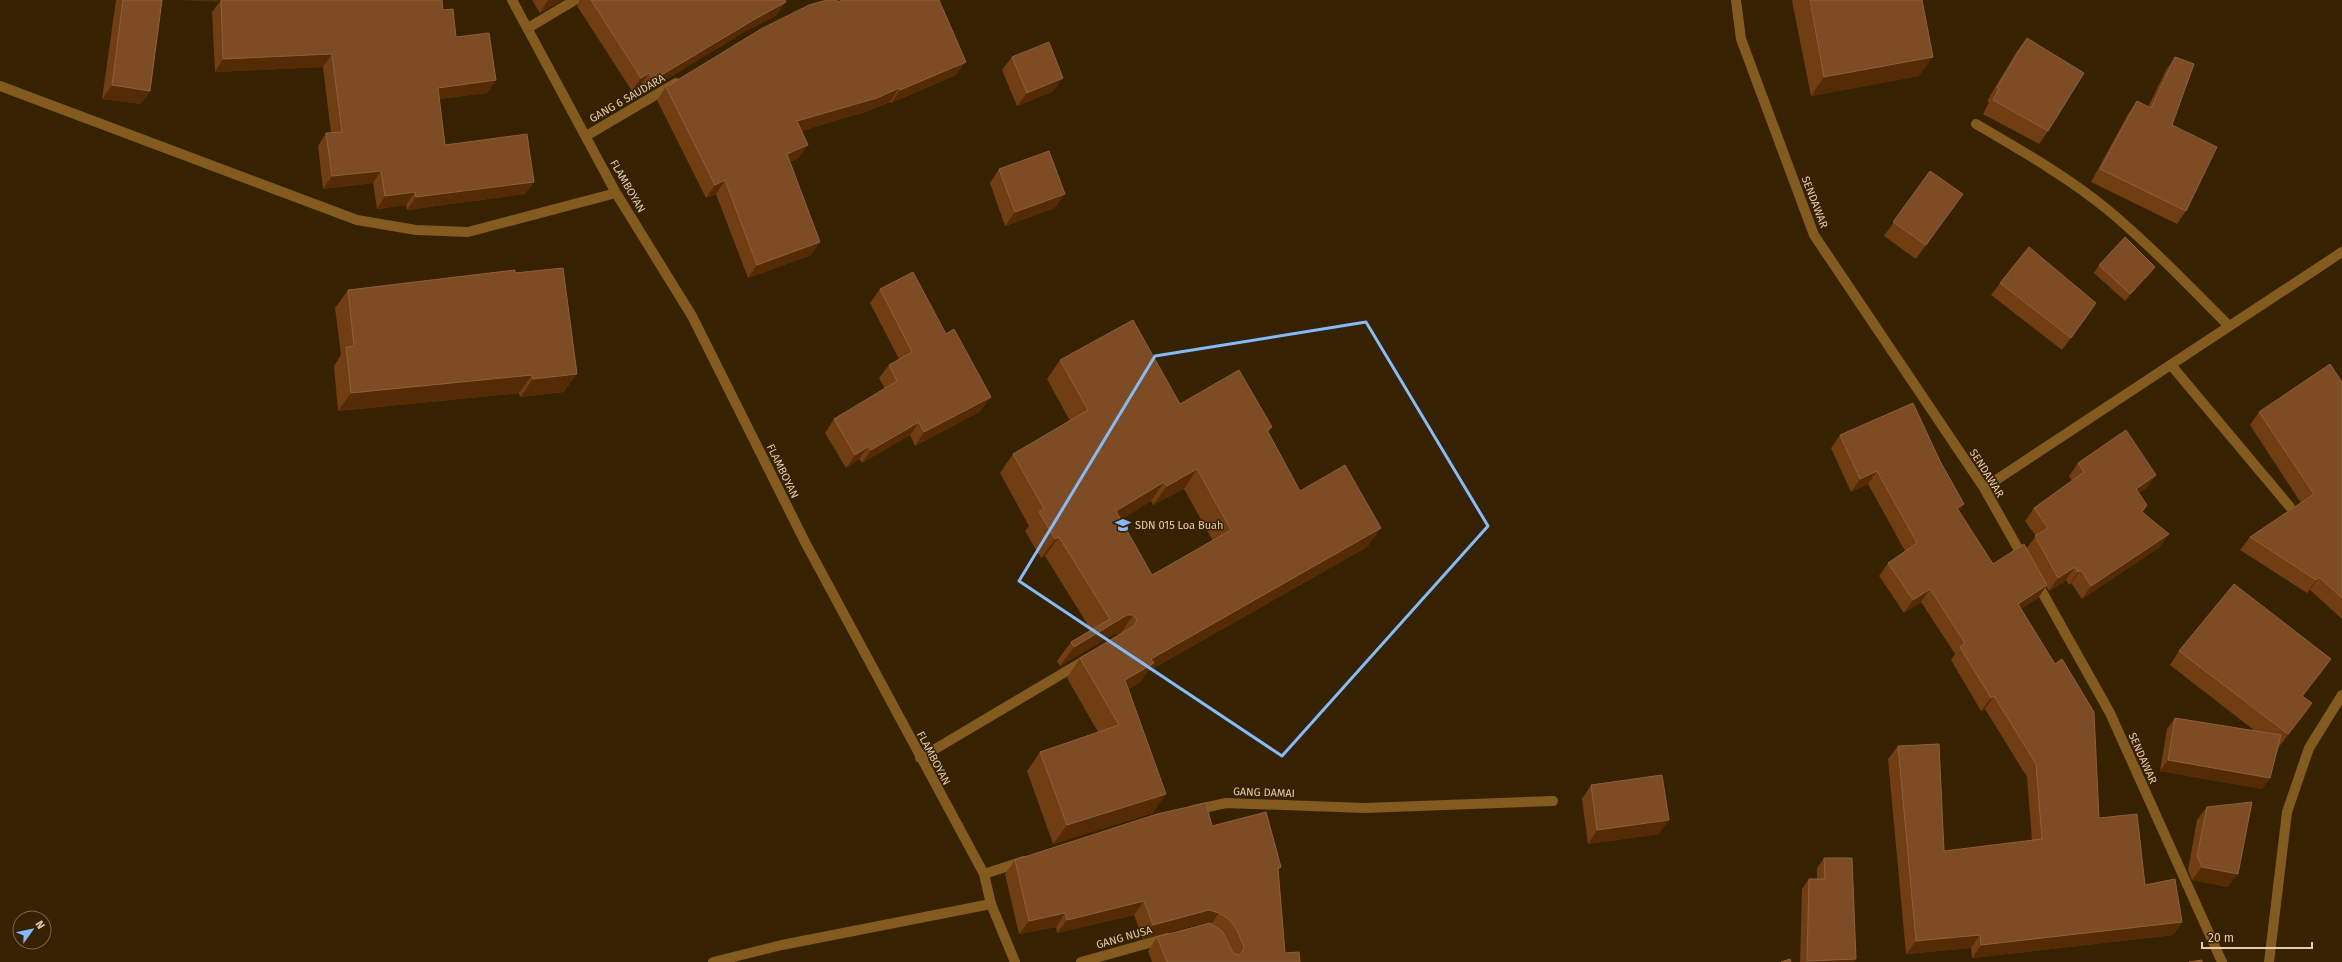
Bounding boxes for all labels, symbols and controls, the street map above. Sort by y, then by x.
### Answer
street label: GANG 6 SAUDARA [587,71,668,125]
street label: FLAMBOYAN [607,157,648,215]
street label: SENDAWAR [1799,174,1831,230]
street label: FLAMBOYAN [764,442,801,501]
street label: SENDAWAR [1967,447,2007,500]
school or university icon: SDN 015 Loa Buah [1114,516,1132,534]
place label: SDN 015 Loa Buah [1135,519,1224,532]
street label: FLAMBOYAN [914,729,953,787]
street label: SENDAWAR [2125,731,2160,786]
street label: GANG DAMAI [1233,785,1295,800]
north arrow [12,910,52,950]
text: N [33,918,47,931]
street label: GANG NUSA [1095,923,1154,952]
scale bar [2202,924,2312,950]
text: 20 m [2208,931,2234,945]

